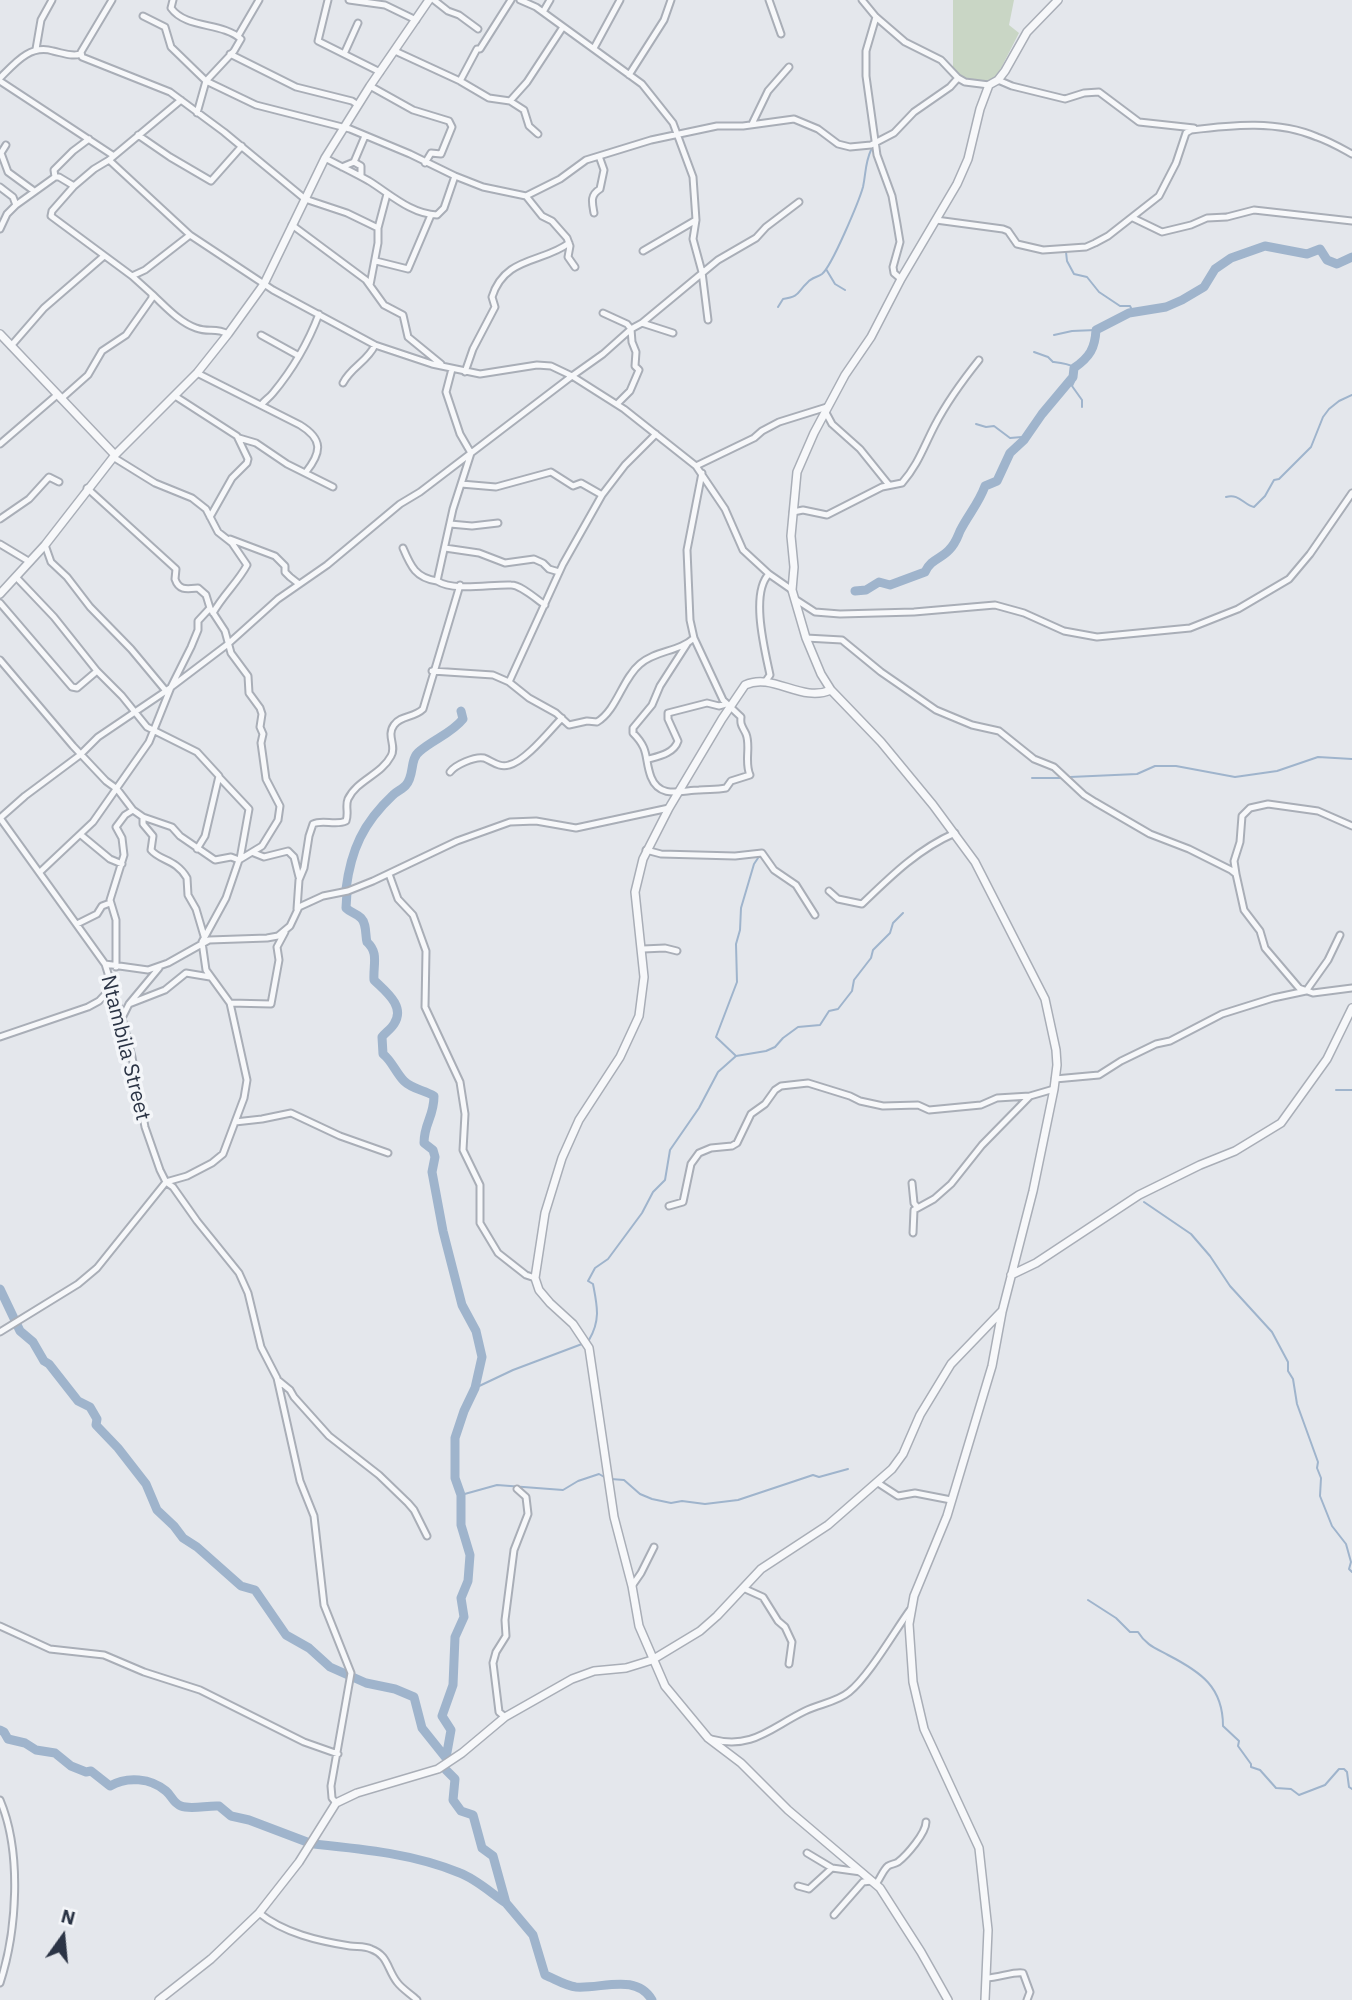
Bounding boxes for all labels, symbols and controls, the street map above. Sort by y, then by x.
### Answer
street label: Ntambila Street [95,973,155,1123]
north arrow [28,1902,98,1972]
text: N [59,1903,78,1930]

